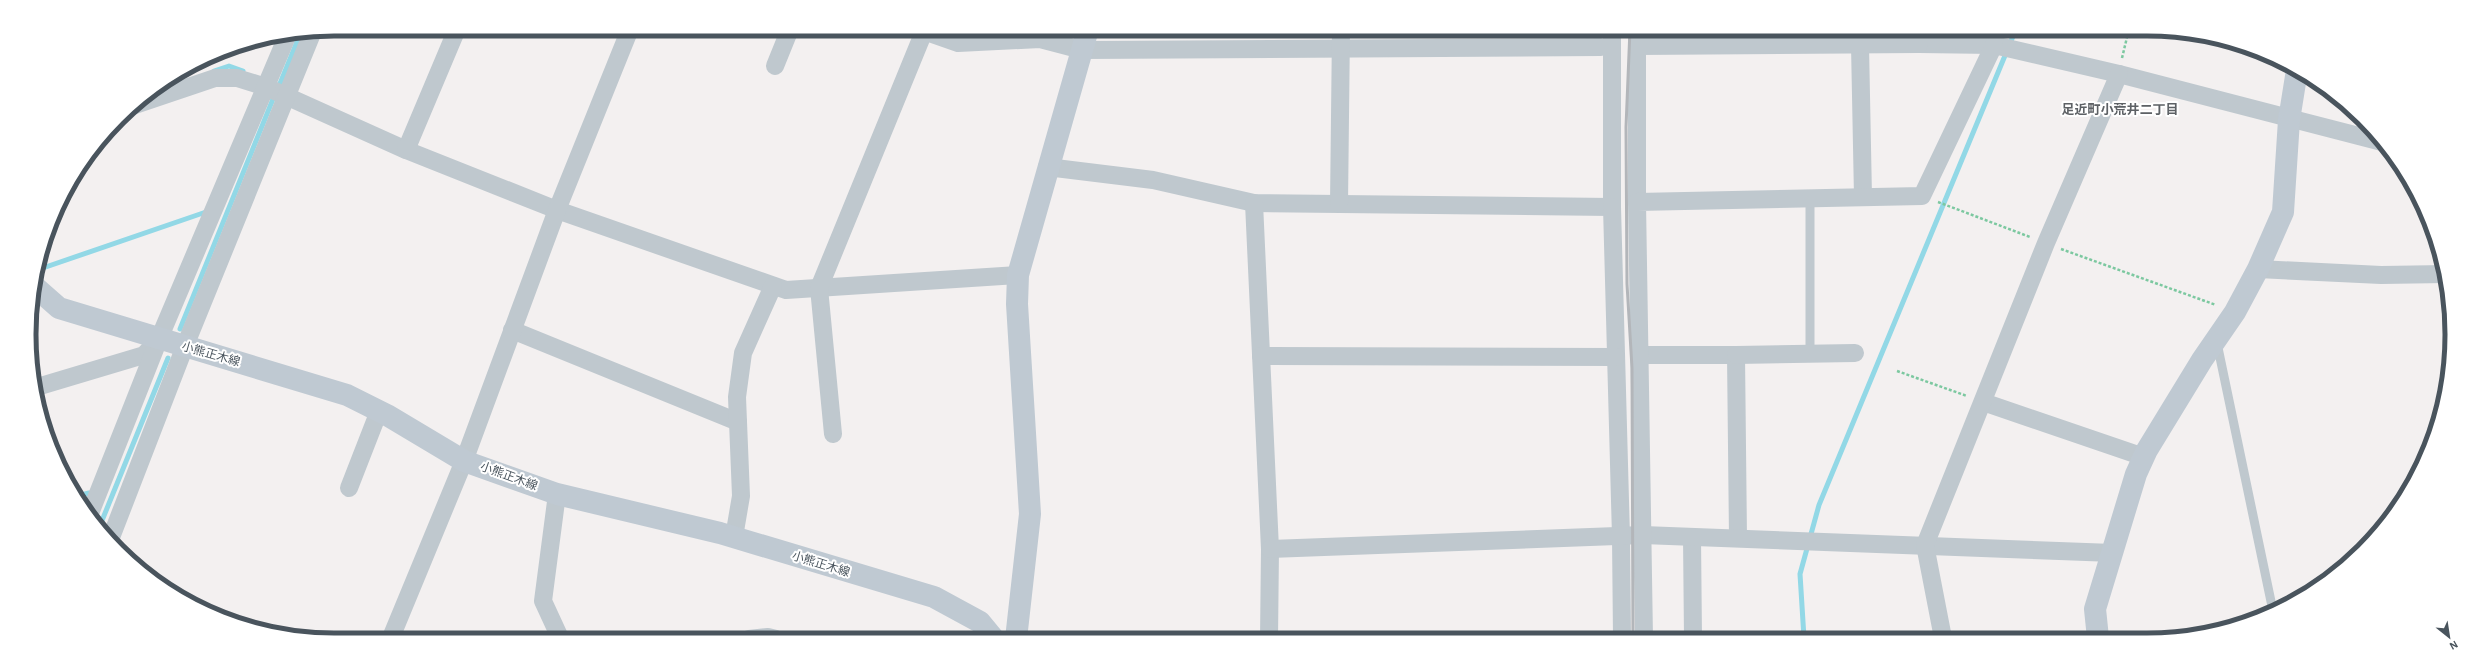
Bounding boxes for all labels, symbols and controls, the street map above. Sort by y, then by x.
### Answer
district label: 足近町小荒井二丁目 [2061,102,2179,117]
street label: 小熊正木線 [181,339,242,368]
street label: 小熊正木線 [479,459,540,492]
street label: 小熊正木線 [791,549,852,579]
north arrow [2429,617,2469,657]
text: N [2448,639,2460,652]

